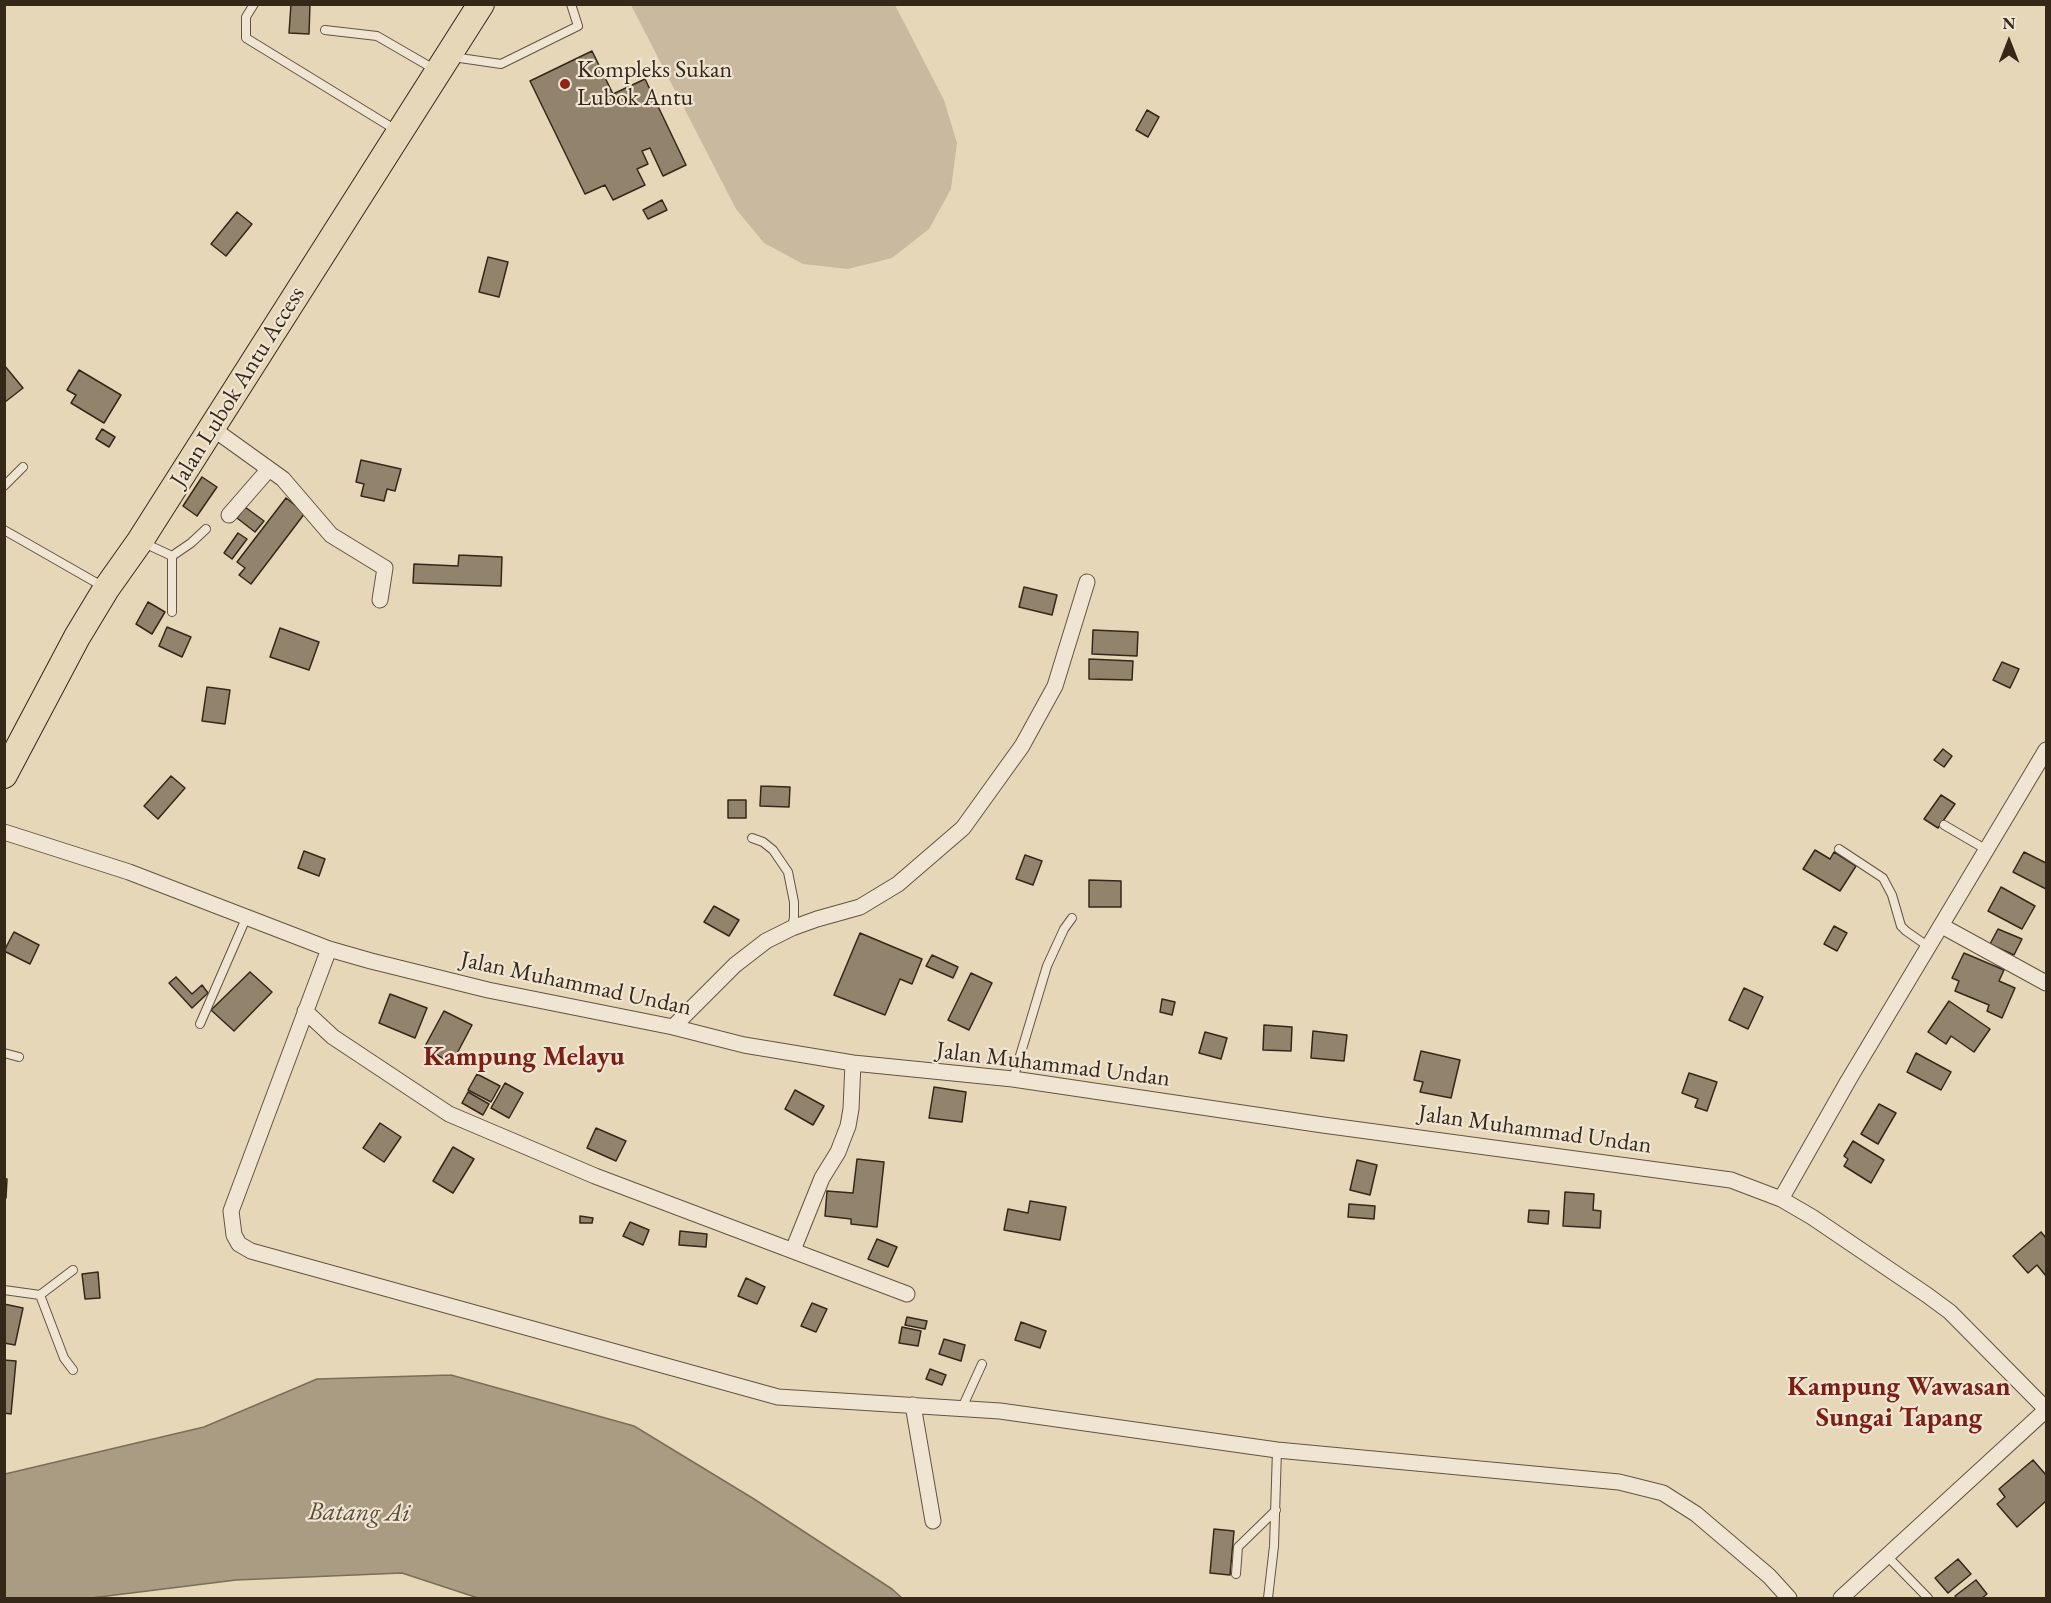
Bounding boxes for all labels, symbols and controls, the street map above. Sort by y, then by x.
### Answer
north arrow [1979,12,2039,72]
text: N [2003,13,2015,34]
place label: Kompleks Sukan Lubok Antu [577,56,732,112]
marker: Kompleks Sukan Lubok Antu [558,77,572,91]
street label: Jalan Lubok Antu Access [164,281,312,493]
street label: Jalan Muhammad Undan [458,945,694,1023]
street label: Jalan Muhammad Undan [934,1036,1172,1094]
district label: Kampung Melayu [423,1042,625,1074]
street label: Jalan Muhammad Undan [1416,1099,1654,1161]
district label: Kampung Wawasan Sungai Tapang [1787,1372,2011,1435]
water label: Batang Ai [308,1497,410,1529]

